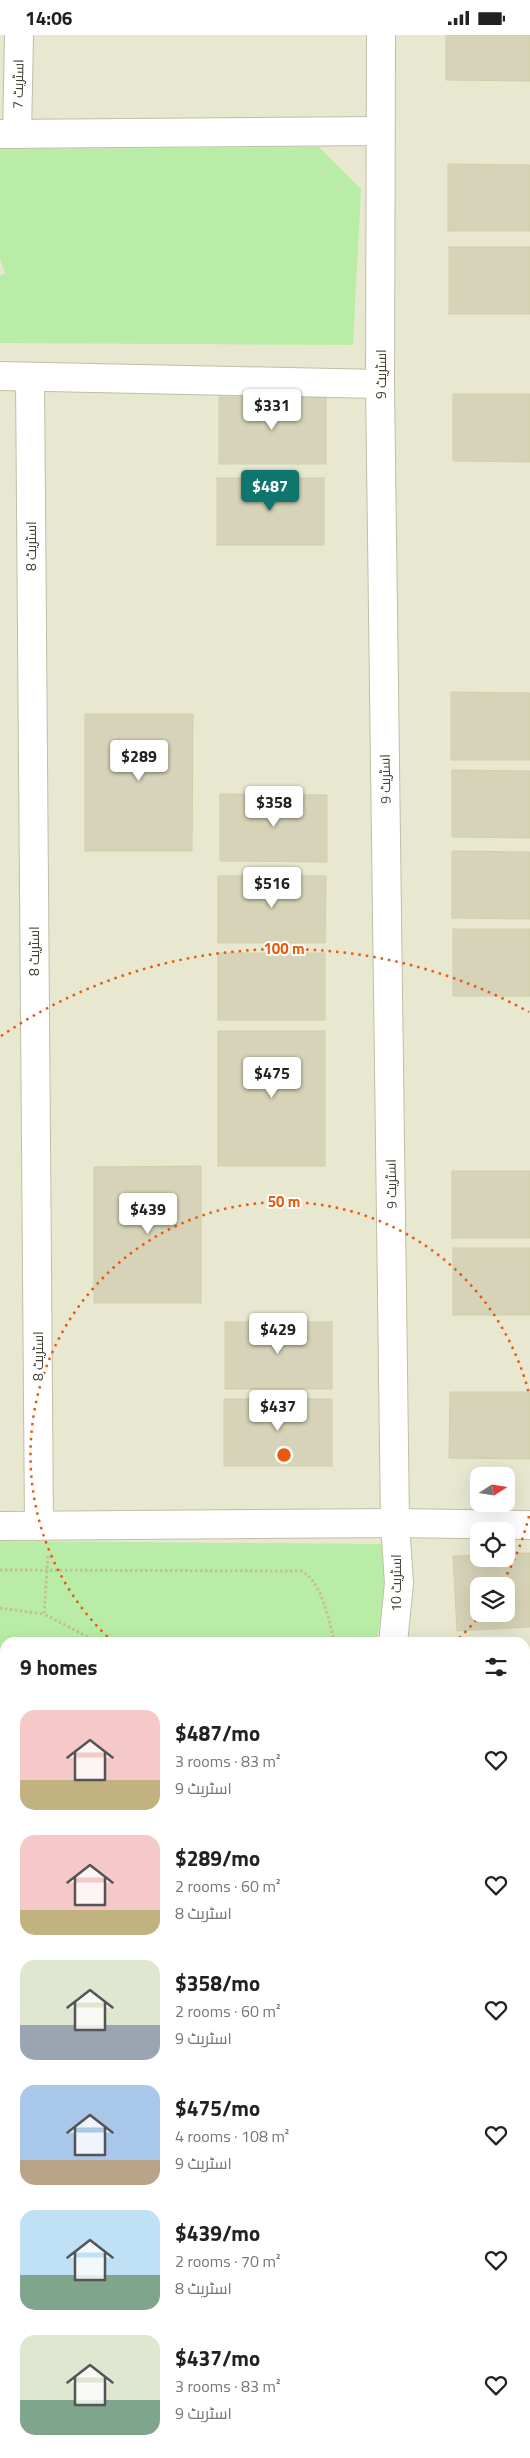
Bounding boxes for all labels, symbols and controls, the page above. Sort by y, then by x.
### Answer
text: 14:06 [25,3,72,32]
street label: اسٹریٹ 7 [7,59,28,109]
street label: اسٹریٹ 9 [370,349,391,399]
pin: $331 [242,389,302,431]
text: $331 [254,393,290,417]
pin: $487 [240,469,300,512]
text: $487 [252,474,288,498]
street label: اسٹریٹ 8 [20,521,41,571]
pin: $289 [109,739,169,782]
text: $289 [121,744,157,768]
street label: اسٹریٹ 9 [374,754,395,804]
pin: $358 [244,785,304,828]
text: $358 [256,790,292,814]
pin: $516 [242,867,302,909]
text: $516 [254,871,290,895]
street label: اسٹریٹ 8 [23,926,44,976]
text: 100 m [263,937,305,960]
pin: $475 [242,1057,302,1099]
text: $475 [254,1061,290,1085]
street label: اسٹریٹ 9 [380,1159,401,1209]
text: 50 m [268,1190,300,1213]
pin: $439 [118,1193,178,1235]
text: $439 [130,1197,166,1221]
pin: $429 [248,1313,308,1355]
text: $429 [260,1317,296,1341]
street label: اسٹریٹ 8 [27,1331,48,1381]
pin: $437 [248,1389,308,1432]
text: $437 [260,1394,296,1418]
centre of rings [275,1446,293,1464]
north arrow [470,1467,515,1513]
map controls [470,1467,515,1622]
button: locate [470,1522,515,1567]
street label: اسٹریٹ 10 [385,1554,406,1612]
button: layers [470,1577,515,1622]
text: 9 homes [20,1651,97,1683]
icon: filters [482,1653,510,1681]
text: $487/mo [175,1717,260,1749]
icon: home [60,1730,120,1790]
icon: heart [482,1746,510,1774]
text: 3 rooms · 83 m² [175,1749,280,1773]
text: اسٹریٹ 9 [175,1776,232,1800]
text: $289/mo [175,1842,260,1874]
icon: home [60,1855,120,1915]
icon: heart [482,1871,510,1899]
text: 2 rooms · 60 m² [175,1874,280,1898]
text: اسٹریٹ 8 [175,1901,232,1925]
text: $358/mo [175,1967,260,1999]
icon: home [60,1980,120,2040]
icon: heart [482,1996,510,2024]
text: 2 rooms · 60 m² [175,1999,280,2023]
text: اسٹریٹ 9 [175,2026,232,2050]
text: $475/mo [175,2092,260,2124]
icon: home [60,2105,120,2165]
icon: heart [482,2121,510,2149]
text: 4 rooms · 108 m² [175,2124,289,2148]
text: اسٹریٹ 9 [175,2151,232,2175]
text: $439/mo [175,2217,260,2249]
icon: home [60,2230,120,2290]
icon: heart [482,2246,510,2274]
text: 2 rooms · 70 m² [175,2249,280,2273]
text: اسٹریٹ 8 [175,2276,232,2300]
text: $437/mo [175,2342,260,2374]
icon: home [60,2355,120,2415]
icon: heart [482,2371,510,2399]
text: 3 rooms · 83 m² [175,2374,280,2398]
text: اسٹریٹ 9 [175,2401,232,2425]

